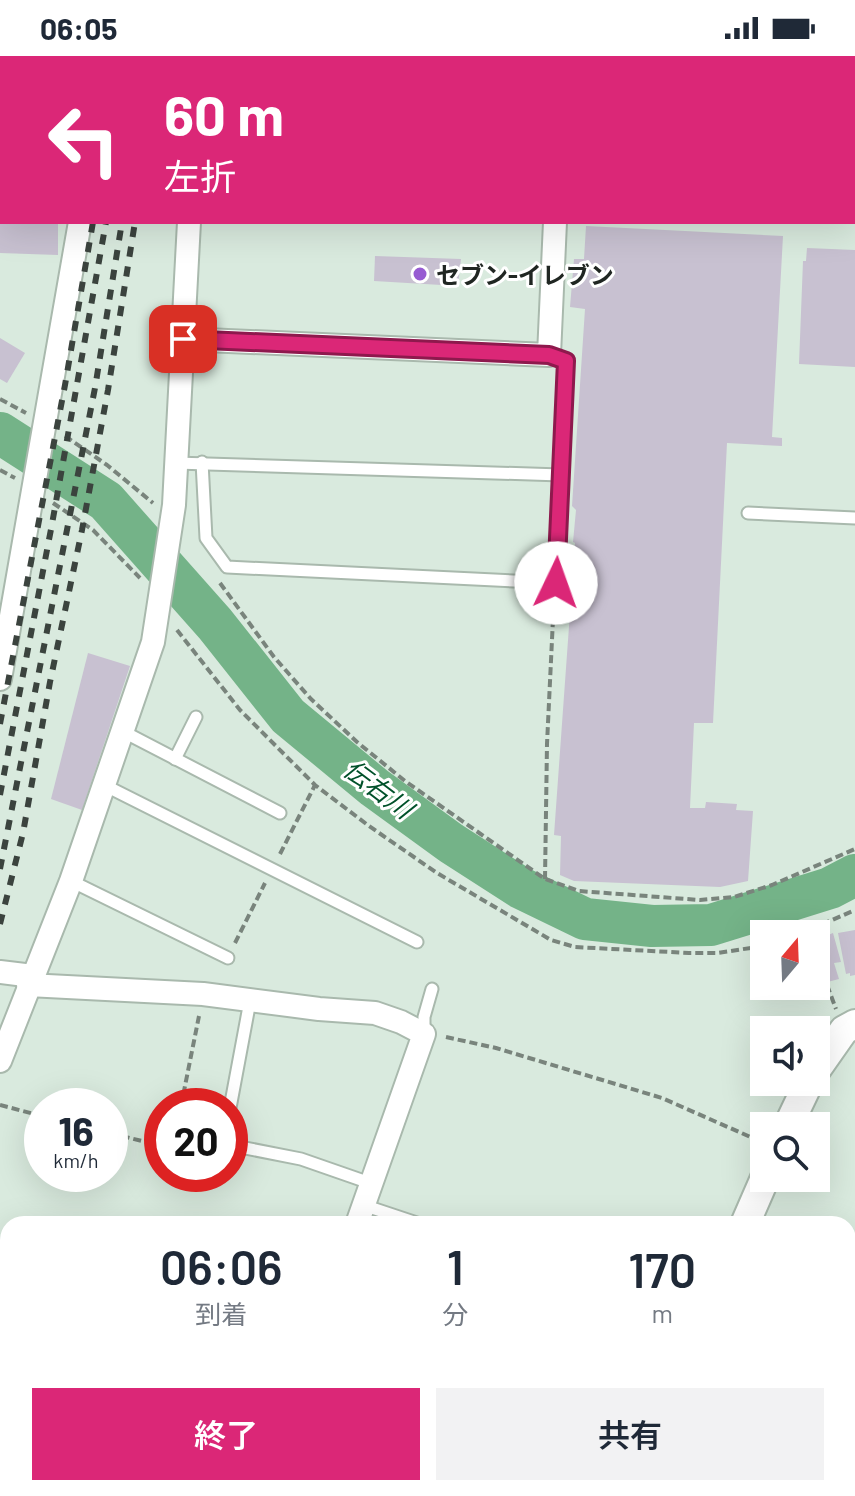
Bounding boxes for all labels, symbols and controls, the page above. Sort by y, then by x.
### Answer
text: 06:05 [40,10,117,46]
text: 60 m [164,80,284,147]
icon: left [32,88,136,192]
text: 左折 [164,154,236,197]
place label: セブン-イレブン [436,260,614,289]
marker: セブン-イレブン [411,265,429,283]
pin [149,305,217,373]
icon: arrive [161,317,205,361]
position arrow [514,541,598,625]
water label: 伝右川 [339,752,422,826]
north arrow [750,920,830,1000]
map controls [750,920,830,1192]
button: sound [750,1016,830,1096]
speed limit sign: 20 [144,1088,248,1192]
text: 16 [58,1106,94,1154]
button: search [750,1112,830,1192]
text: km/h [53,1148,99,1172]
text: 06:06 [160,1237,282,1295]
text: 1 [447,1237,464,1295]
text: 170 [628,1240,696,1298]
text: m [651,1297,673,1328]
text: 到着 [195,1298,247,1329]
text: 分 [442,1298,468,1329]
button: 終了 [32,1388,420,1480]
button: 共有 [436,1388,824,1480]

